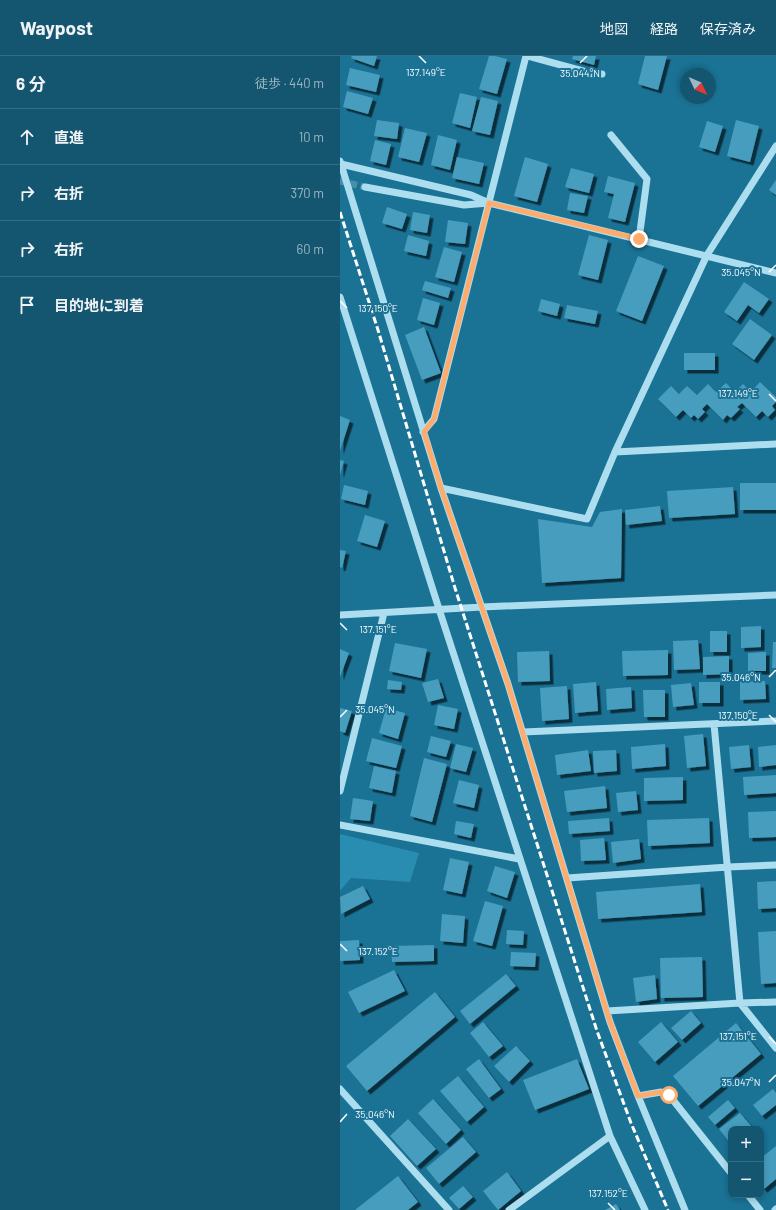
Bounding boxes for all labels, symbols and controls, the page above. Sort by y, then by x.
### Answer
text: Waypost [20,16,93,39]
text: 地図 [600,20,628,37]
text: 経路 [650,20,678,37]
text: 保存済み [700,20,756,37]
text: 137.149°E [406,66,446,78]
text: 35.044°N [560,67,600,79]
north arrow [680,68,716,104]
text: 6 分 [16,73,46,93]
text: 徒歩 · 440 m [255,75,324,91]
icon: ahead [16,126,38,148]
text: 直進 [54,128,84,146]
text: 10 m [299,129,324,145]
icon: right [16,182,38,204]
text: 右折 [54,184,84,202]
text: 370 m [290,185,324,201]
route end [630,230,648,248]
icon: right [16,238,38,260]
text: 右折 [54,240,84,258]
text: 60 m [297,241,324,257]
text: 35.045°N [721,266,761,278]
icon: arrive [16,294,38,316]
text: 目的地に到着 [54,296,144,314]
text: 137.150°E [358,302,398,314]
text: 137.149°E [718,387,758,399]
text: 137.151°E [359,623,397,635]
text: 35.046°N [721,671,761,683]
text: 35.045°N [355,703,395,715]
text: 137.150°E [718,709,758,721]
text: 137.152°E [358,945,398,957]
text: 137.151°E [719,1030,757,1042]
text: 35.047°N [722,1076,760,1088]
route start [660,1086,678,1104]
text: 35.046°N [355,1108,395,1120]
map controls [728,1126,764,1198]
button: + [728,1126,764,1162]
button: − [728,1162,764,1198]
text: 137.152°E [588,1187,628,1199]

